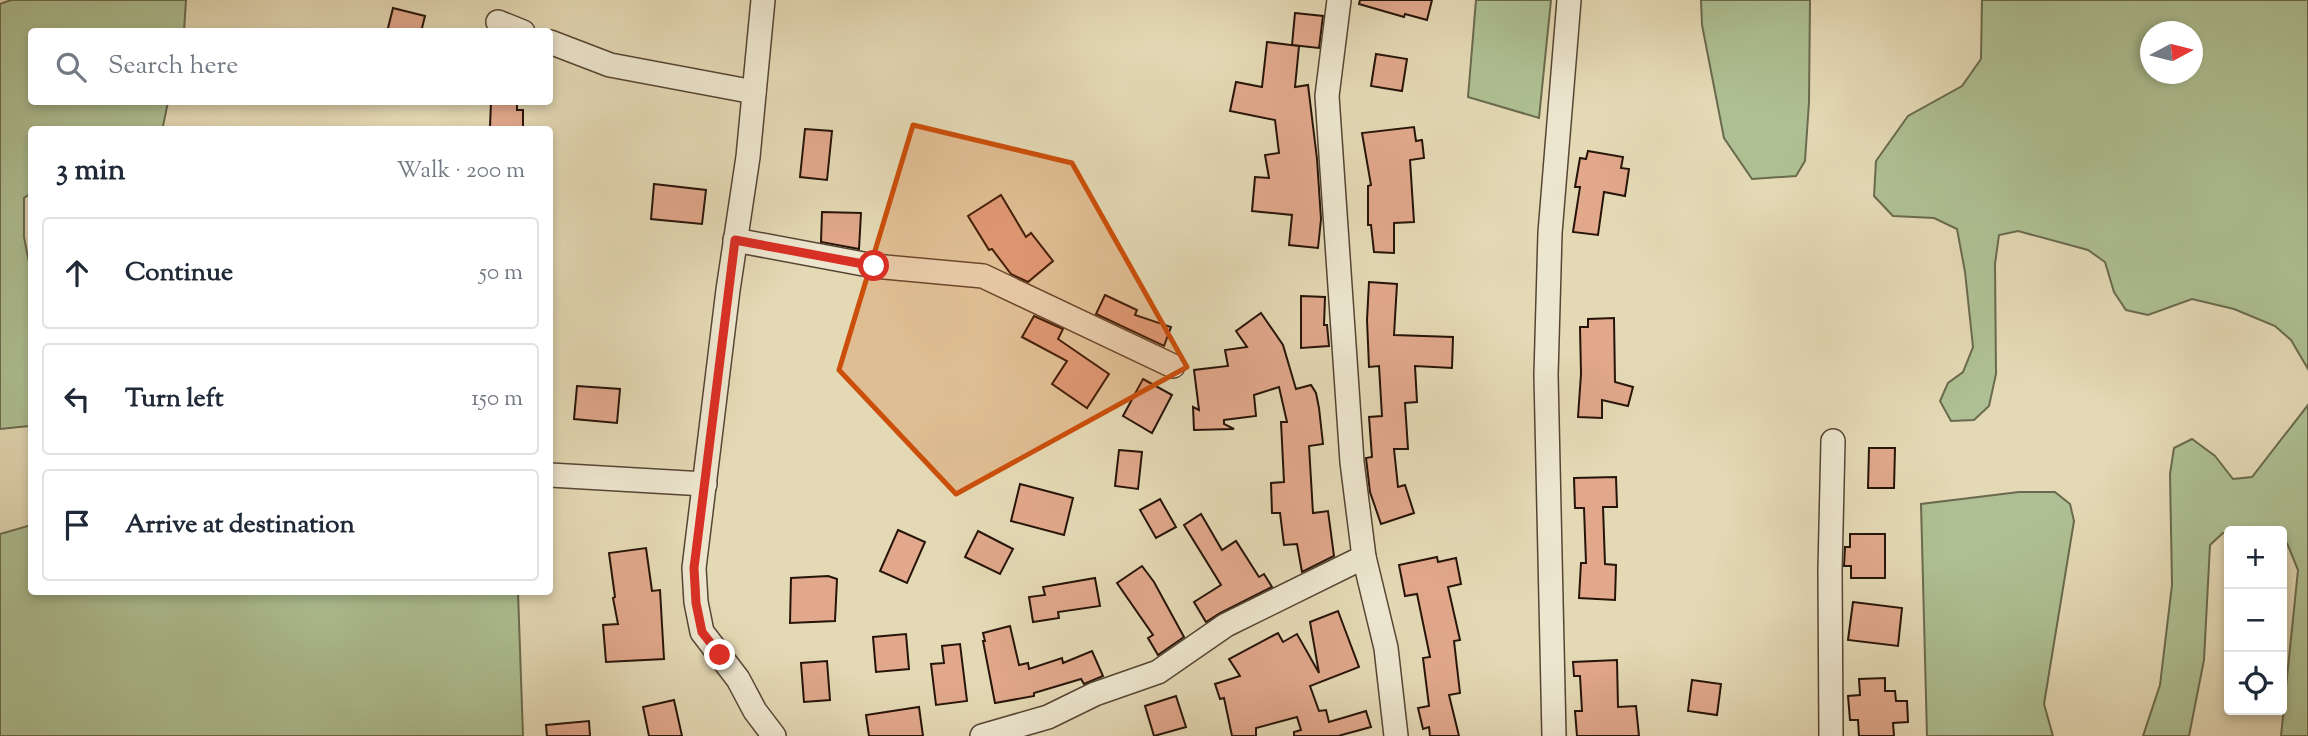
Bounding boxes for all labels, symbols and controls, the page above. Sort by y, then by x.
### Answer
north arrow [2140,21,2203,84]
search box [28,28,553,105]
icon: search [52,48,90,86]
text: Search here [108,48,238,85]
text: 3 min [56,150,126,193]
text: Walk · 200 m [396,155,525,188]
route start [858,250,889,281]
icon: ahead [58,254,96,292]
text: Continue [125,255,233,292]
text: 50 m [479,257,523,290]
icon: left [58,380,96,418]
text: Turn left [125,381,224,418]
text: 150 m [471,383,523,416]
icon: arrive [58,506,96,544]
text: Arrive at destination [125,507,355,544]
map controls [2224,526,2287,715]
button: + [2224,526,2287,589]
button: − [2224,589,2287,652]
route end [704,639,735,670]
button: locate [2224,652,2287,715]

